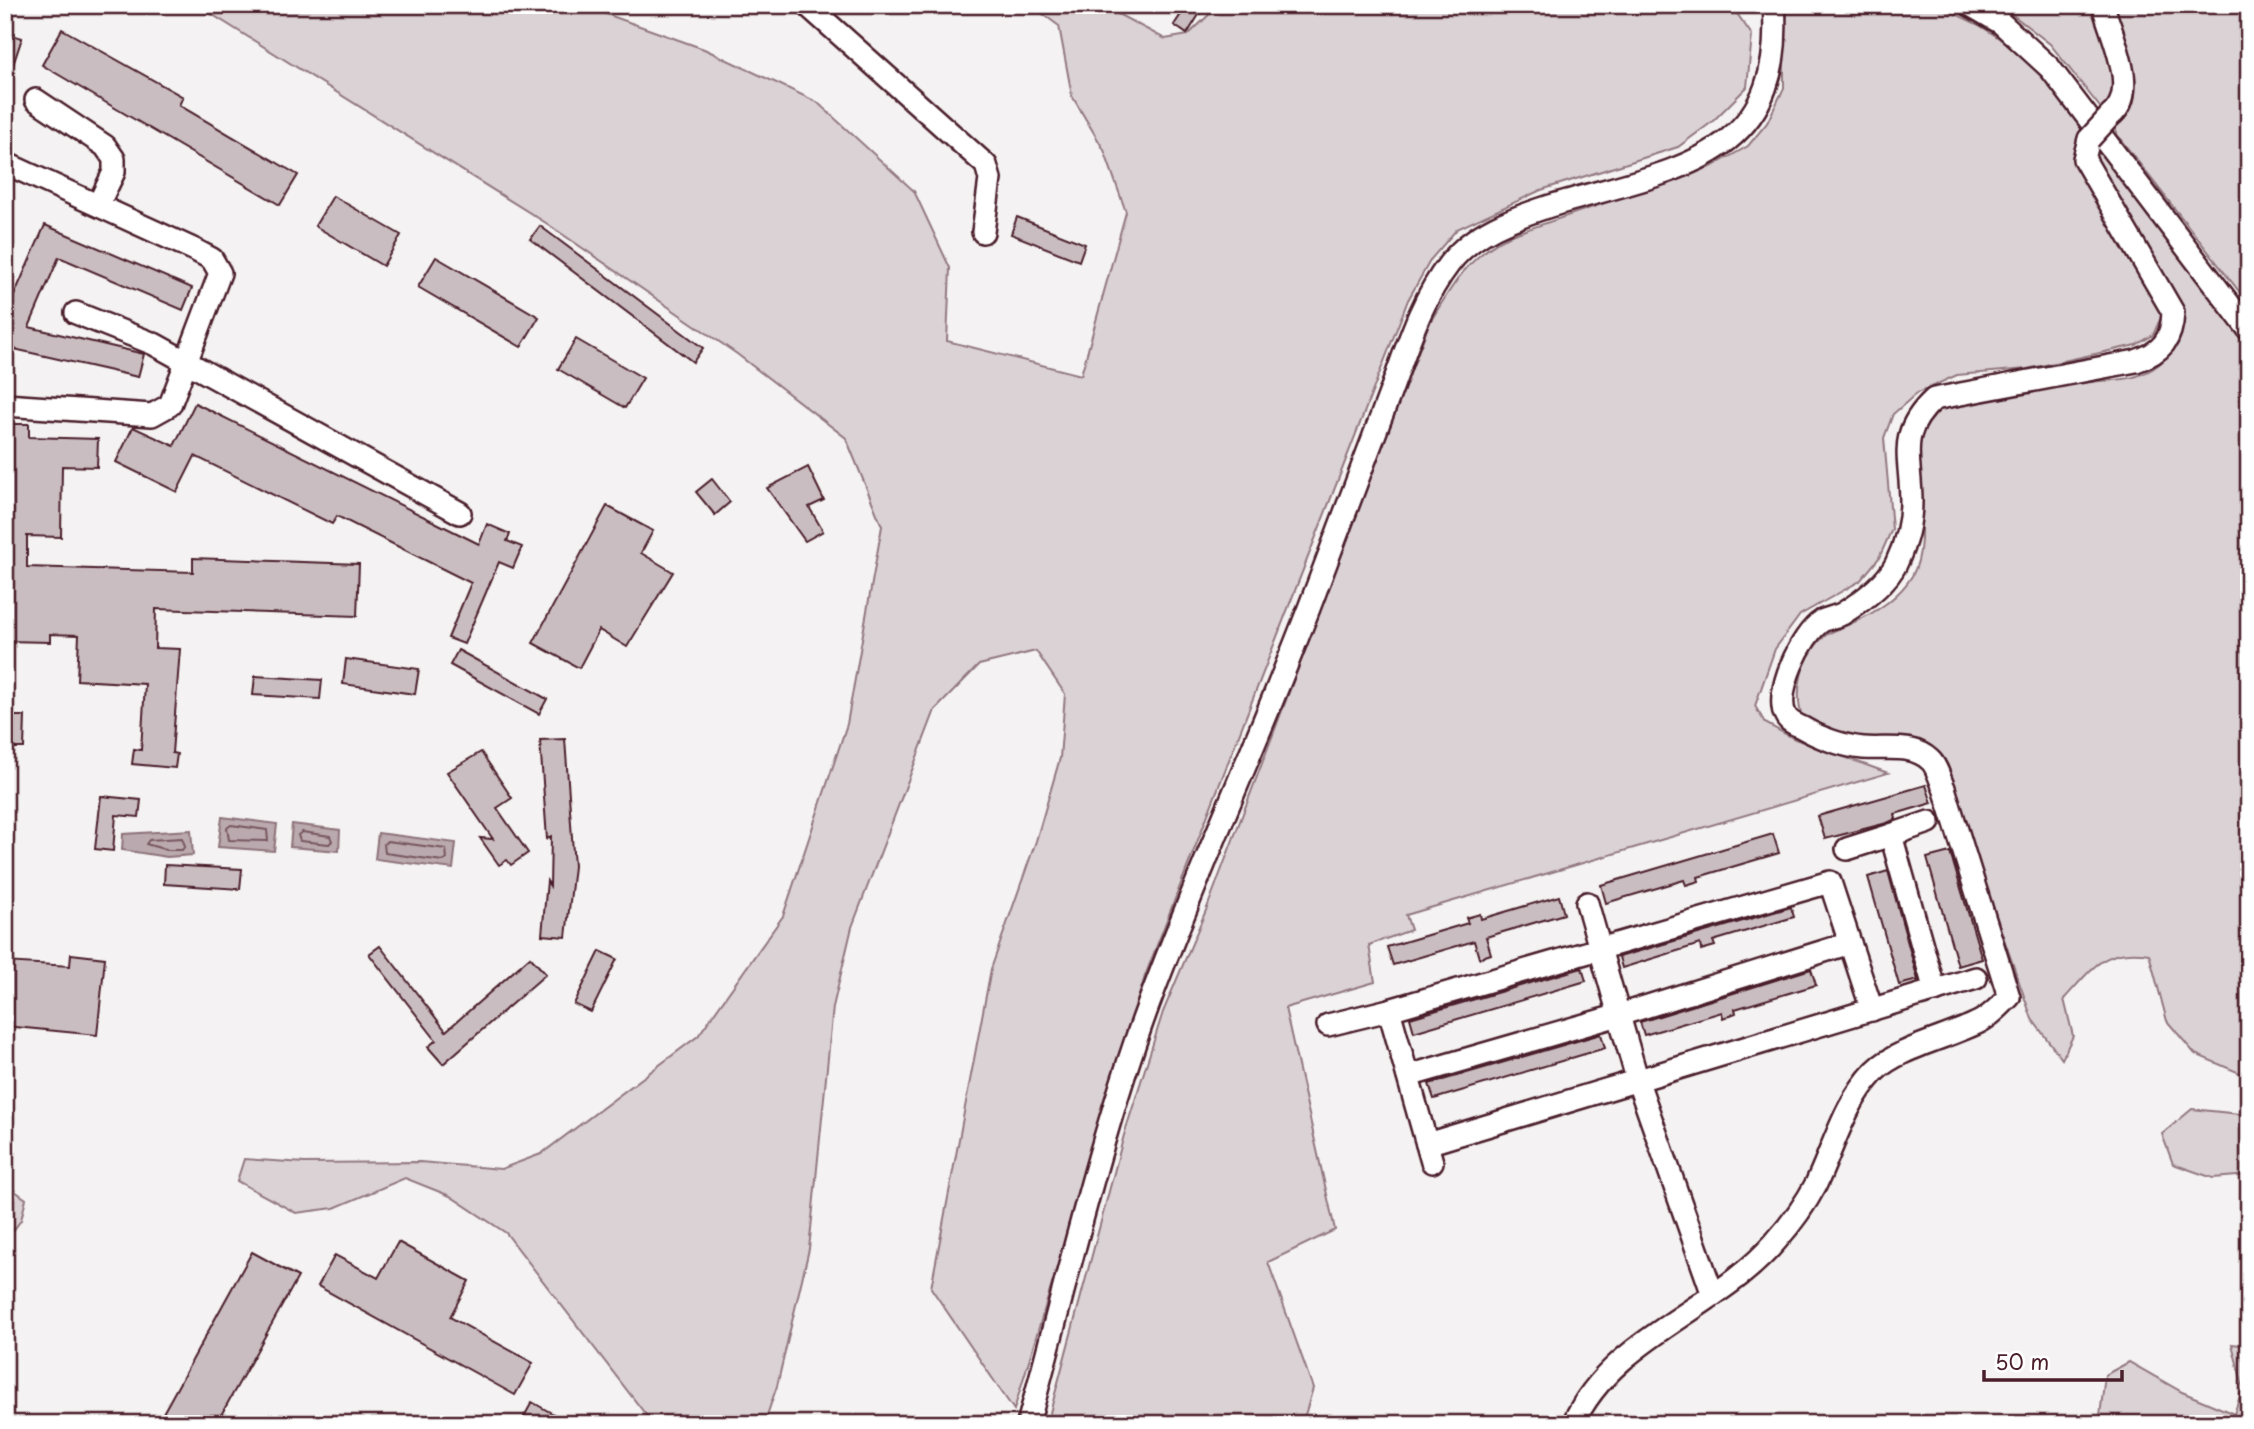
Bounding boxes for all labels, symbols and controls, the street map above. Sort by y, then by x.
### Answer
scale bar [1984,1338,2123,1382]
text: 50 m [1995,1345,2049,1377]

